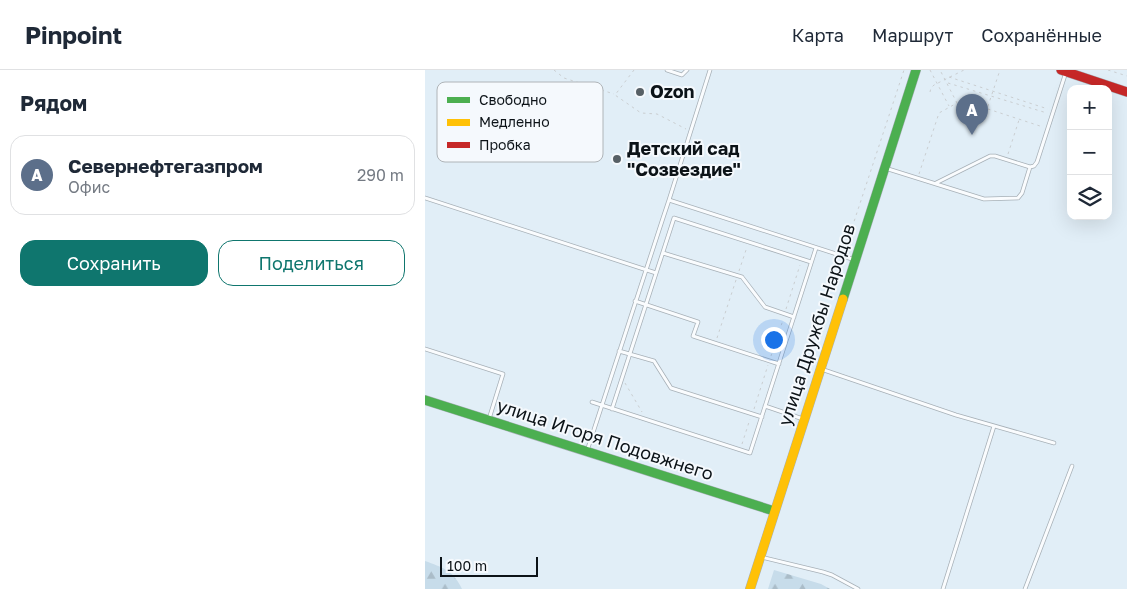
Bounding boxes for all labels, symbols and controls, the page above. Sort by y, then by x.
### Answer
text: Pinpoint [25,20,122,49]
text: Карта [792,24,844,46]
text: Маршрут [872,24,953,46]
text: Сохранённые [981,24,1102,46]
place label: Ozon [650,80,695,102]
legend [437,82,603,162]
map controls [1067,85,1112,220]
button: + [1067,85,1112,130]
marker: Ozon [634,86,646,98]
text: Рядом [20,90,87,116]
text: Свободно [479,91,547,108]
pin: A [956,94,988,135]
text: Медленно [479,113,550,130]
button: − [1067,130,1112,175]
text: Пробка [479,136,531,153]
place label: Детский сад "Созвездие" [627,137,741,180]
marker: Детский сад "Созвездие" [611,153,623,165]
text: Севернефтегазпром [68,154,263,177]
text: A [31,165,43,185]
text: 290 m [357,165,404,185]
button: layers [1067,175,1112,220]
text: Офис [68,177,110,197]
street label: улица Дружбы Народов [773,221,859,429]
button: Сохранить [20,240,208,286]
button: Поделиться [218,240,405,286]
your location [761,327,787,353]
street label: улица Игоря Подовжнего [494,394,716,484]
scale bar [440,554,537,577]
text: 100 m [447,557,487,574]

